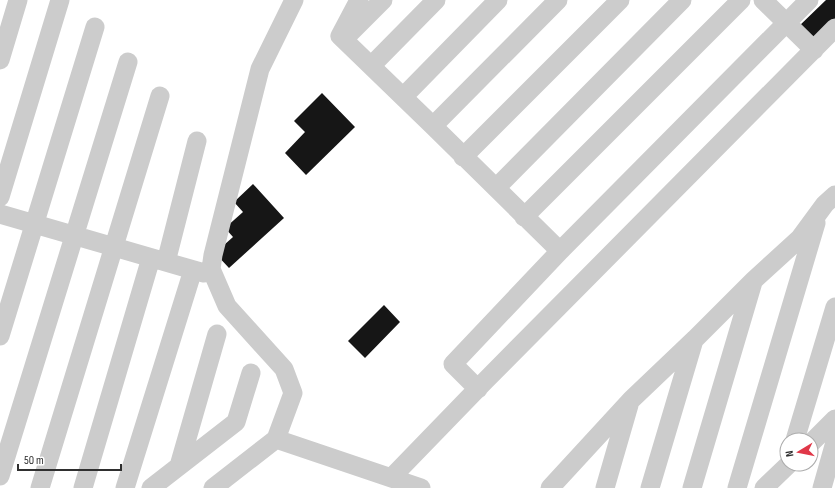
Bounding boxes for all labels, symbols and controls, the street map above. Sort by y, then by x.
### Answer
north arrow [779,432,819,472]
scale bar [18,446,121,472]
text: N [783,450,797,458]
text: 50 m [24,453,44,468]

